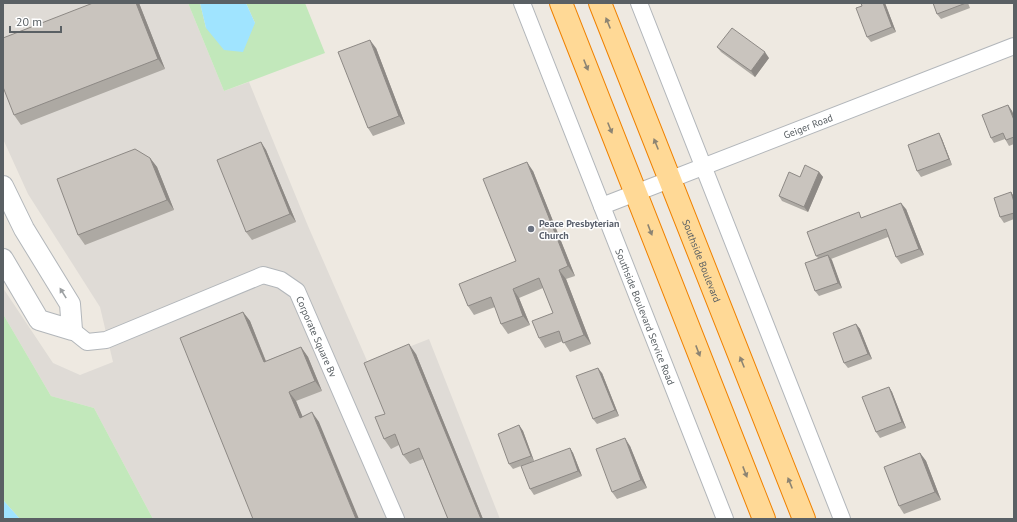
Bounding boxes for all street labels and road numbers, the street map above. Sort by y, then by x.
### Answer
street label: Geiger Road [782,111,835,142]
street label: Southside Boulevard [679,217,724,304]
street label: Southside Boulevard Service Road [612,247,678,387]
street label: Corporate Square Bv [293,294,340,380]

